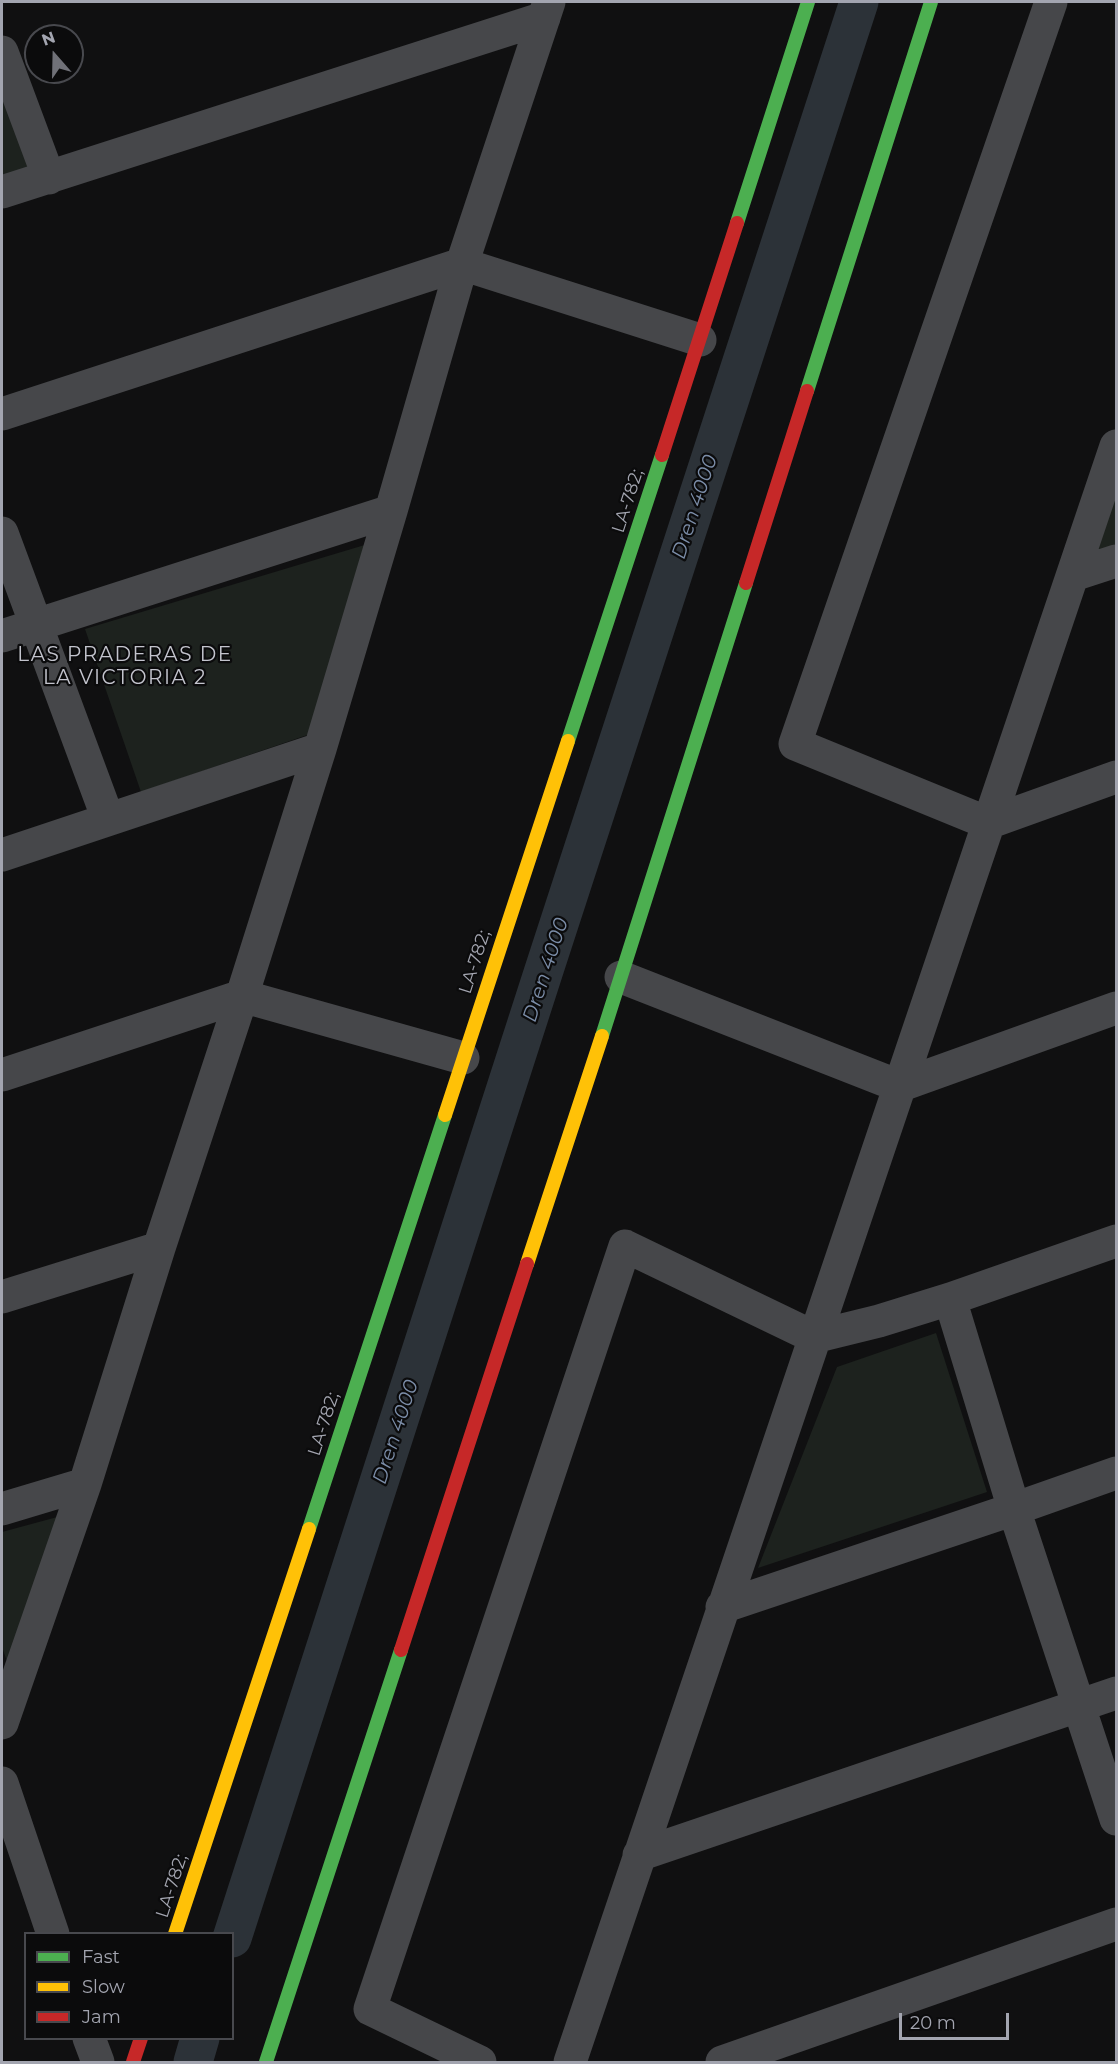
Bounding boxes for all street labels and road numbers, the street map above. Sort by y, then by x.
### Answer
street label: LA-782; [608,466,648,536]
street label: LA-782; [455,927,495,997]
street label: LA-782; [304,1389,344,1459]
street label: LA-782; [152,1851,192,1921]

